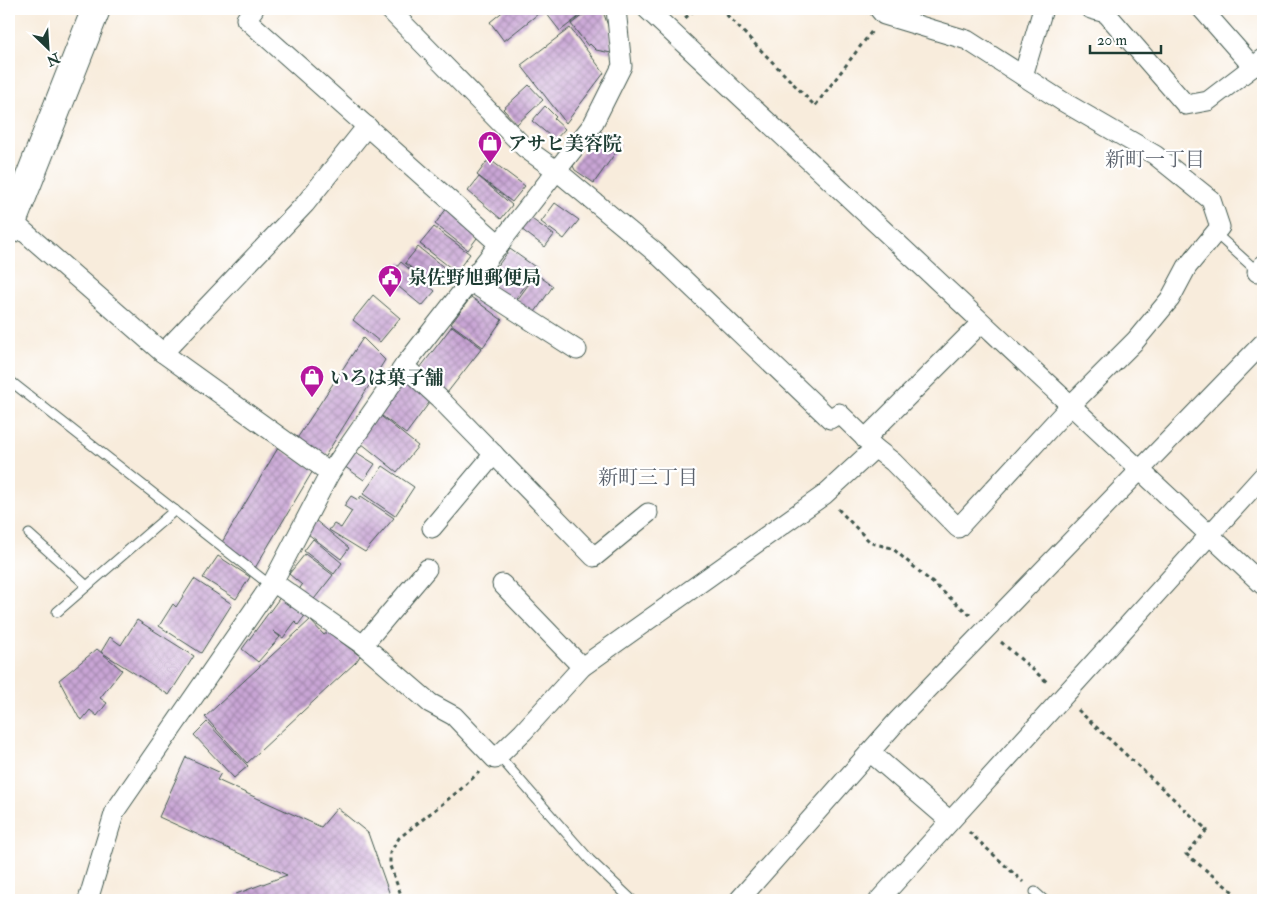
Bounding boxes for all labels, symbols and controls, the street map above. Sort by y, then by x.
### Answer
north arrow [22,22,72,72]
scale bar [1090,22,1161,54]
text: 20 m [1097,31,1127,50]
text: N [44,49,63,70]
shop icon: アサヒ美容院 [477,130,503,164]
place label: アサヒ美容院 [508,132,622,156]
district label: 新町一丁目 [1105,147,1205,172]
public building icon: 泉佐野旭郵便局 [377,264,403,298]
place label: 泉佐野旭郵便局 [408,266,541,290]
shop icon: いろは菓子舗 [299,364,325,398]
place label: いろは菓子舗 [330,366,444,390]
district label: 新町三丁目 [598,465,698,490]

